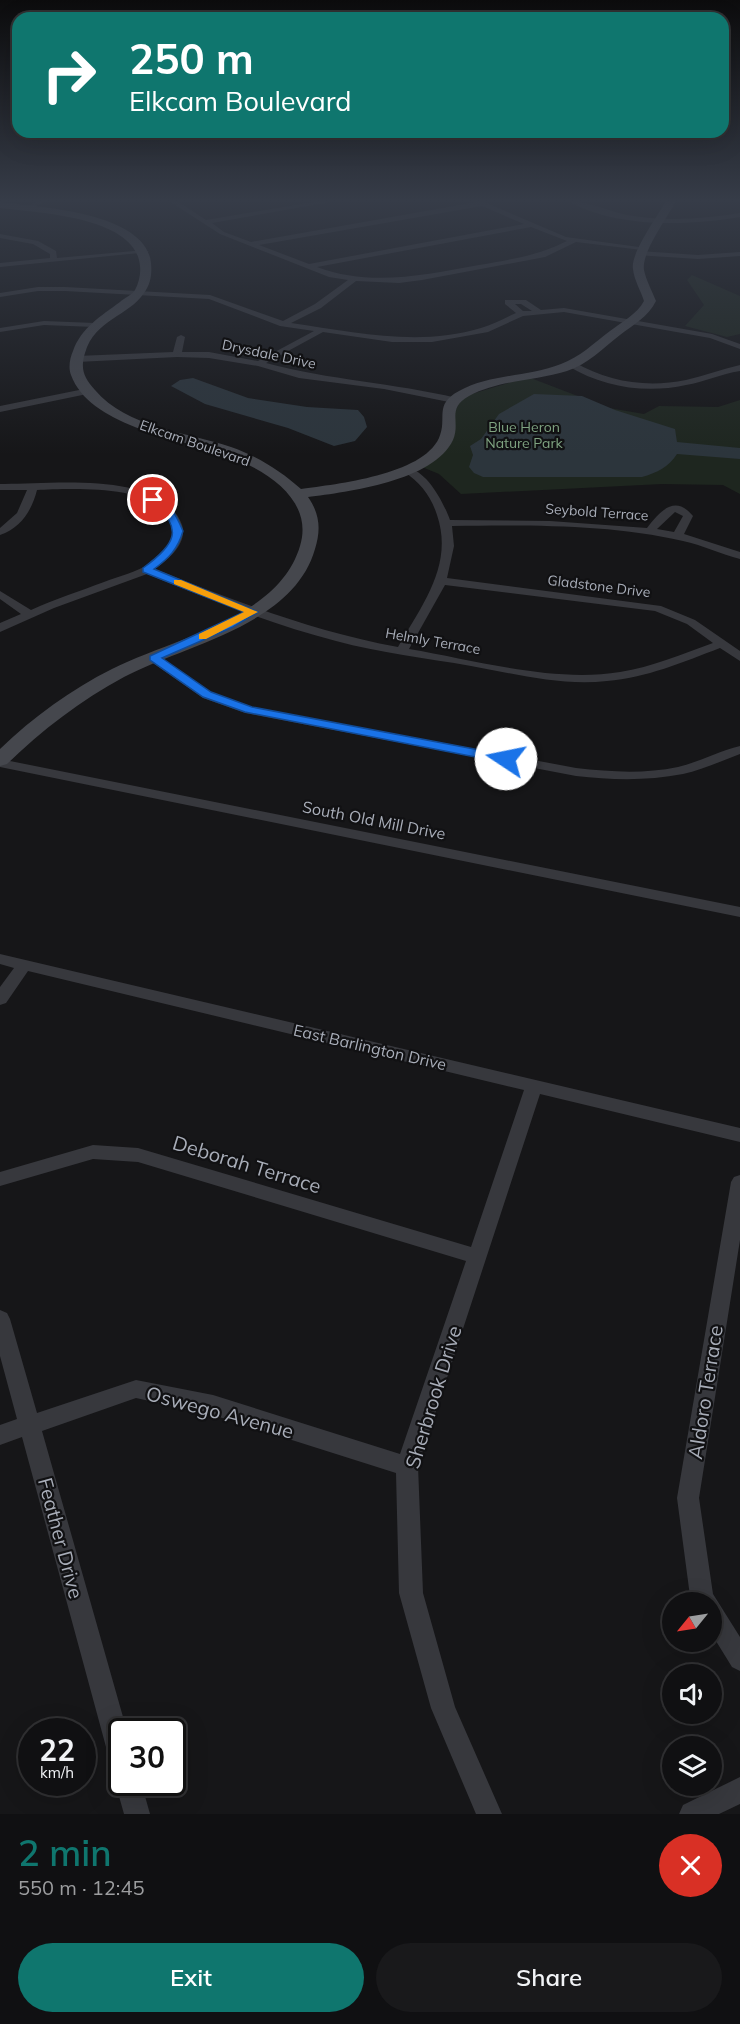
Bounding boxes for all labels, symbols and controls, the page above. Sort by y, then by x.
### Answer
text: 250 m [129,32,254,85]
icon: right [30,36,108,114]
text: Elkcam Boulevard [129,84,351,118]
street label: Drysdale Drive [220,335,318,373]
street label: Elkcam Boulevard [138,416,252,470]
park label: Blue Heron Nature Park [485,418,564,452]
pin [127,474,178,525]
icon: arrive [136,483,169,516]
street label: Seybold Terrace [545,499,649,525]
street label: Gladstone Drive [547,571,651,601]
street label: Helmly Terrace [384,624,482,658]
position arrow [474,727,538,791]
street label: South Old Mill Drive [301,796,447,844]
street label: East Barlington Drive [292,1020,448,1074]
street label: Deborah Terrace [170,1130,324,1198]
street label: Sherbrook Drive [399,1323,467,1471]
street label: Aldoro Terrace [682,1323,728,1461]
street label: Oswego Avenue [144,1380,296,1444]
street label: Feather Drive [33,1475,89,1601]
north arrow [662,1592,722,1652]
map controls [662,1592,722,1796]
button: sound [662,1664,722,1724]
speed limit sign: 30 [108,1718,186,1796]
text: 22 [39,1731,75,1769]
button: layers [662,1736,722,1796]
text: km/h [40,1763,74,1782]
text: 2 min [18,1830,112,1875]
button: close [659,1834,722,1897]
text: 550 m · 12:45 [18,1875,144,1900]
button: Exit [18,1943,364,2012]
button: Share [376,1943,722,2012]

